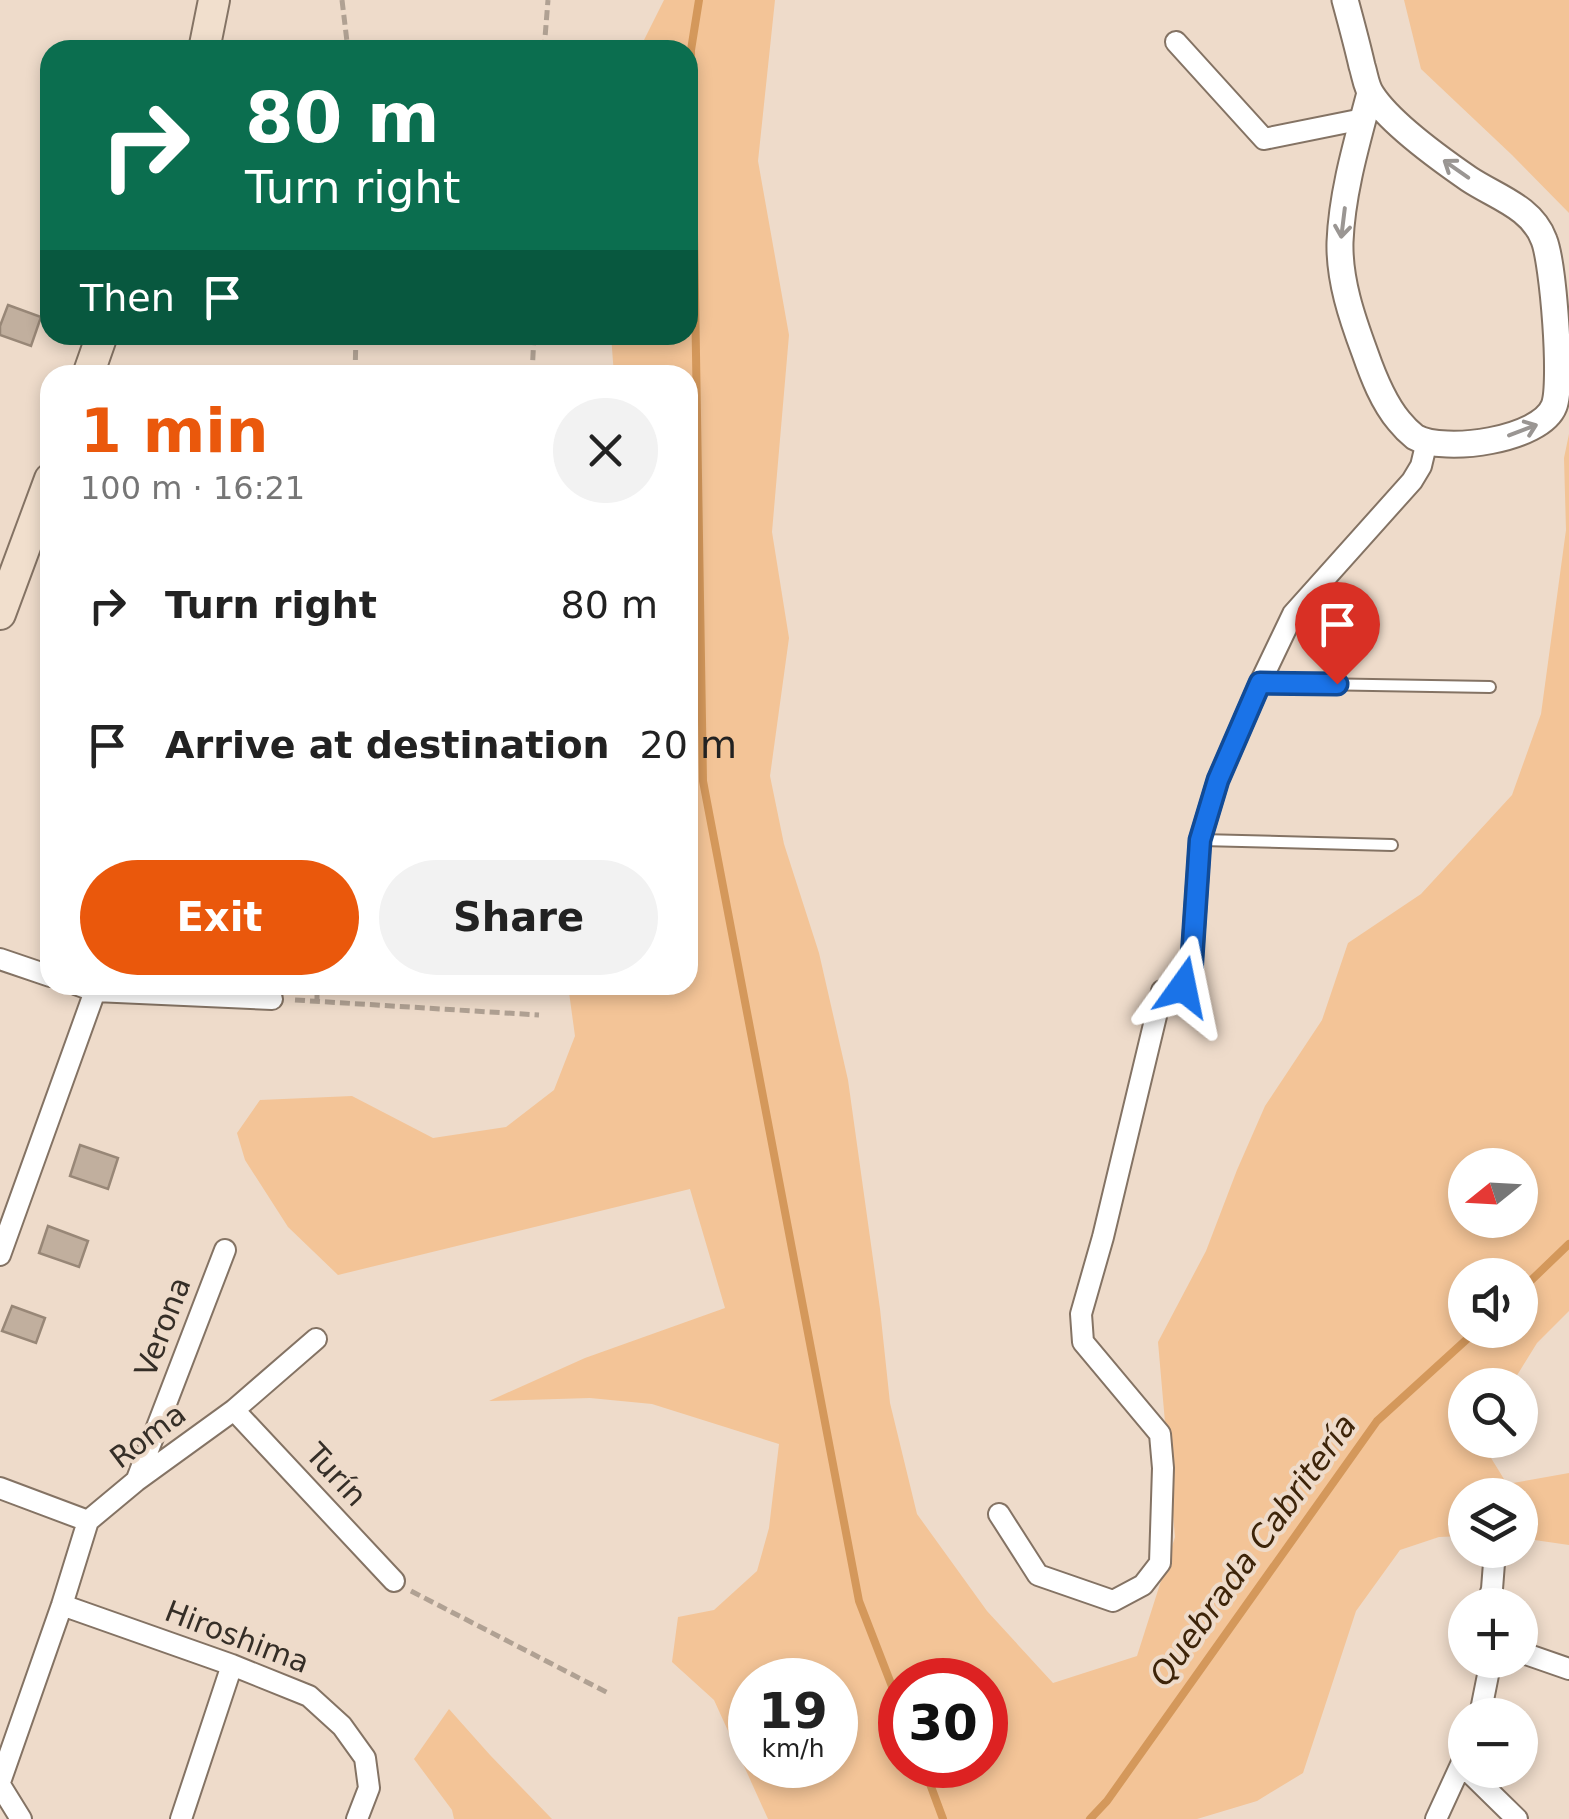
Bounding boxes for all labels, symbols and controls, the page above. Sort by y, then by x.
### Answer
text: 80 m [245,77,440,159]
icon: right [80,80,210,210]
one-way arrow [1442,159,1470,180]
text: Turn right [245,161,460,214]
one-way arrow [1333,206,1352,238]
icon: arrive [195,270,250,325]
text: Then [80,276,175,320]
text: 1 min [80,396,268,466]
button: close [553,398,658,503]
one-way arrow [1506,420,1537,438]
text: 100 m · 16:21 [80,469,305,507]
icon: right [80,578,135,633]
pin [1295,582,1380,685]
text: Turn right [165,583,377,627]
text: 80 m [561,583,658,627]
icon: arrive [1310,597,1365,652]
icon: arrive [80,718,135,773]
text: Arrive at destination [165,723,610,767]
text: 20 m [640,723,737,767]
button: Exit [80,860,359,975]
button: Share [379,860,658,975]
position arrow [1131,935,1235,1039]
north arrow [1448,1148,1538,1238]
map controls [1448,1148,1538,1788]
button: sound [1448,1258,1538,1348]
street label: Verona [128,1272,198,1382]
button: search [1448,1368,1538,1458]
street label: Roma [103,1396,192,1475]
water label: Quebrada Cabritería [1142,1407,1364,1693]
street label: Turín [298,1435,374,1513]
button: layers [1448,1478,1538,1568]
button: + [1448,1588,1538,1678]
street label: Hiroshima [160,1593,314,1680]
speed limit sign: 30 [878,1658,1008,1788]
text: 19 [758,1682,828,1740]
button: − [1448,1698,1538,1788]
text: km/h [761,1734,825,1763]

